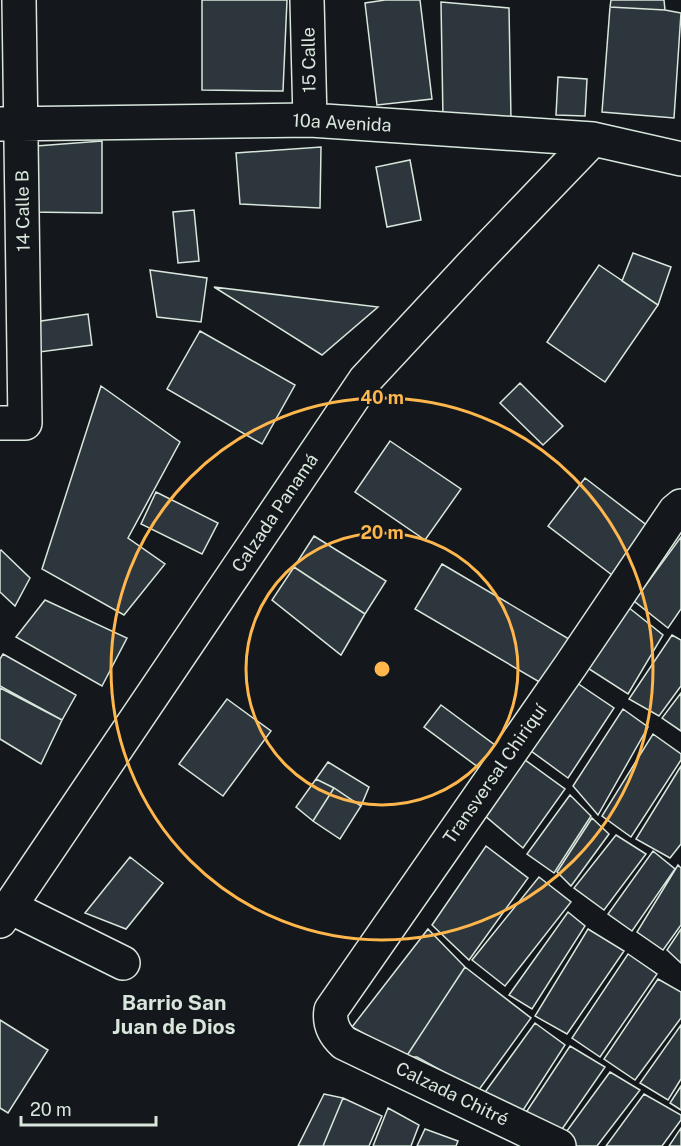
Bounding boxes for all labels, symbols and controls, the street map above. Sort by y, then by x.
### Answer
street label: 15 Calle [297,27,320,93]
street label: 10a Avenida [292,109,392,136]
street label: 14 Calle B [11,170,34,252]
text: 40 m [360,387,404,408]
street label: Calzada Panamá [227,449,322,576]
text: 20 m [360,522,404,543]
centre of rings [372,659,392,679]
street label: Transversal Chiriquí [438,699,551,848]
district label: Barrio San Juan de Dios [112,990,236,1039]
street label: Calzada Chitré [392,1057,512,1130]
scale bar [21,1089,156,1127]
text: 20 m [30,1099,72,1120]

